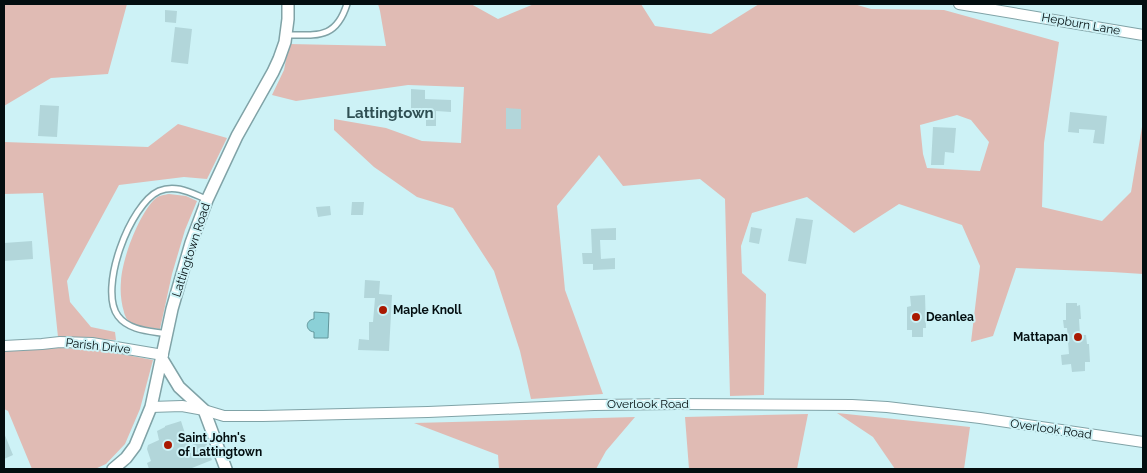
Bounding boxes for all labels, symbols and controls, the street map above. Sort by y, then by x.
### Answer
street label: Hepburn Lane [1041,10,1121,38]
district label: Lattingtown [346,104,434,122]
street label: Lattingtown Road [169,201,213,299]
place label: Maple Knoll [393,303,462,317]
marker: Maple Knoll [377,304,389,316]
place label: Deanlea [926,310,974,324]
marker: Deanlea [910,311,922,323]
place label: Mattapan [1013,330,1068,344]
marker: Mattapan [1072,331,1084,343]
street label: Parish Drive [65,336,131,356]
street label: Overlook Road [607,397,689,411]
street label: Overlook Road [1009,416,1093,442]
place label: Saint John's of Lattingtown [178,431,262,459]
marker: Saint John's of Lattingtown [162,439,174,451]

